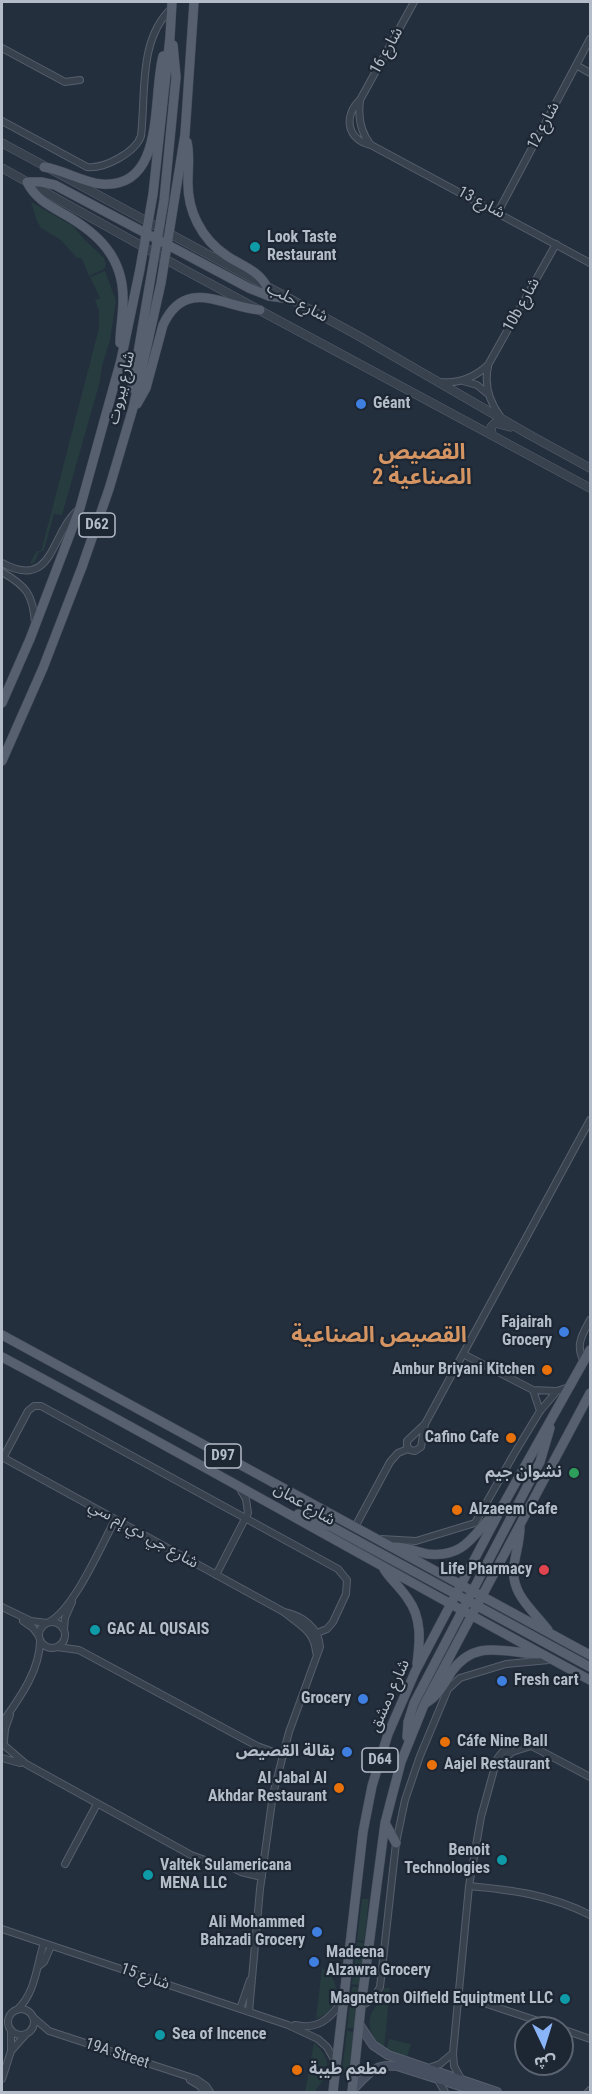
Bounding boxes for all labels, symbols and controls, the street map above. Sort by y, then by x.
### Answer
street label: شارع 16 [366,24,408,78]
street label: شارع 12 [524,99,564,153]
street label: شارع 13 [454,183,508,223]
place label: Look Taste Restaurant [267,228,337,266]
marker: Look Taste Restaurant [248,240,262,254]
street label: 10b شارع [499,275,545,335]
street label: شارع حلب [263,279,331,327]
street label: شارع بيروت [104,350,140,426]
place label: Géant [373,394,410,414]
marker: Géant [354,397,368,411]
district label: القصيص الصناعية 2 [372,440,472,492]
road number: D62 [79,513,115,537]
place label: Fajairah Grocery [501,1313,552,1351]
district label: القصيص الصناعية [291,1323,467,1349]
marker: Fajairah Grocery [557,1325,571,1339]
place label: Ambur Briyani Kitchen [392,1360,535,1380]
marker: Ambur Briyani Kitchen [540,1363,554,1377]
place label: Cafino Cafe [425,1428,499,1448]
marker: Cafino Cafe [504,1431,518,1445]
road number: D97 [205,1444,241,1468]
place label: نشوان جيم [485,1463,562,1483]
marker: نشوان جيم [567,1466,581,1480]
street label: شارع عمان [270,1480,338,1530]
street label: شارع جي دي إم سي [85,1497,201,1573]
place label: Alzaeem Cafe [469,1500,558,1520]
marker: Alzaeem Cafe [450,1503,464,1517]
place label: Life Pharmacy [440,1560,532,1580]
marker: Life Pharmacy [537,1563,551,1577]
place label: GAC AL QUSAIS [107,1620,209,1640]
marker: GAC AL QUSAIS [88,1623,102,1637]
street label: شارع دمشق [365,1657,415,1735]
place label: Fresh cart [514,1671,579,1691]
marker: Fresh cart [495,1674,509,1688]
place label: Grocery [301,1689,351,1709]
marker: Grocery [356,1692,370,1706]
place label: Cáfe Nine Ball [457,1732,548,1752]
marker: Cáfe Nine Ball [438,1735,452,1749]
place label: بقالة القصيص [236,1742,335,1762]
marker: بقالة القصيص [340,1745,354,1759]
road number: D64 [362,1748,398,1772]
place label: Aajel Restaurant [444,1755,550,1775]
marker: Aajel Restaurant [425,1758,439,1772]
place label: Al Jabal Al Akhdar Restaurant [208,1769,327,1807]
marker: Al Jabal Al Akhdar Restaurant [332,1781,346,1795]
place label: Benoit Technologies [404,1841,490,1879]
marker: Benoit Technologies [495,1853,509,1867]
place label: Valtek Sulamericana MENA LLC [160,1856,292,1894]
marker: Valtek Sulamericana MENA LLC [141,1868,155,1882]
place label: Ali Mohammed Bahzadi Grocery [200,1913,305,1951]
marker: Ali Mohammed Bahzadi Grocery [310,1925,324,1939]
place label: Madeena Alzawra Grocery [326,1943,431,1981]
marker: Madeena Alzawra Grocery [307,1955,321,1969]
street label: شارع 15 [118,1960,172,1994]
place label: Magnetron Oilfield Equiptment LLC [330,1989,553,2009]
marker: Magnetron Oilfield Equiptment LLC [558,1992,572,2006]
north arrow [514,2016,574,2076]
place label: Sea of Incence [172,2025,267,2045]
marker: Sea of Incence [153,2028,167,2042]
street label: 19A Street [83,2035,151,2073]
text: ش [534,2052,557,2073]
place label: مطعم طيبة [309,2060,387,2080]
marker: مطعم طيبة [290,2063,304,2077]

